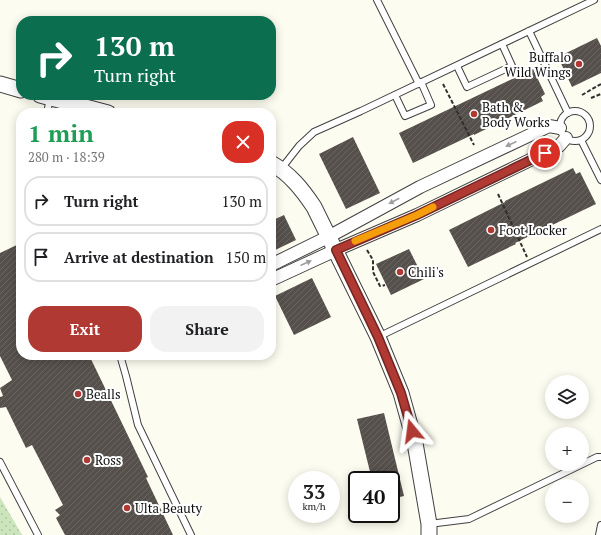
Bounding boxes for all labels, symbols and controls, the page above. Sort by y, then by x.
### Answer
text: 130 m [94,27,175,64]
icon: right [28,32,80,84]
place label: Buffalo Wild Wings [504,48,571,81]
marker: Buffalo Wild Wings [574,59,584,69]
text: Turn right [94,63,176,87]
place label: Bath & Body Works [482,98,550,131]
marker: Bath & Body Works [469,109,479,119]
text: 1 min [28,117,94,149]
button: close [222,121,264,163]
pin [528,136,562,170]
one-way arrow [505,141,517,147]
icon: arrive [534,142,556,164]
text: 280 m · 18:39 [28,148,105,166]
icon: right [30,190,52,212]
text: Turn right [64,191,139,211]
text: 130 m [221,191,262,211]
one-way arrow [388,198,400,205]
place label: Foot Locker [499,221,567,239]
marker: Foot Locker [486,225,496,235]
icon: arrive [30,246,52,268]
text: Arrive at destination [64,247,214,267]
text: 150 m [226,247,266,267]
one-way arrow [301,260,312,266]
place label: Chili's [408,263,444,281]
marker: Chili's [395,267,405,277]
button: Exit [28,306,142,352]
button: Share [150,306,264,352]
map controls [545,375,589,523]
button: layers [545,375,589,419]
place label: Bealls [86,385,121,403]
marker: Bealls [73,389,83,399]
position arrow [391,410,433,452]
button: + [545,427,589,471]
place label: Ross [95,451,121,469]
marker: Ross [82,455,92,465]
speed limit sign: 40 [348,471,400,523]
text: 33 [303,478,325,505]
button: − [545,479,589,523]
place label: Ulta Beauty [135,499,203,517]
text: km/h [302,500,326,513]
marker: Ulta Beauty [122,503,132,513]

